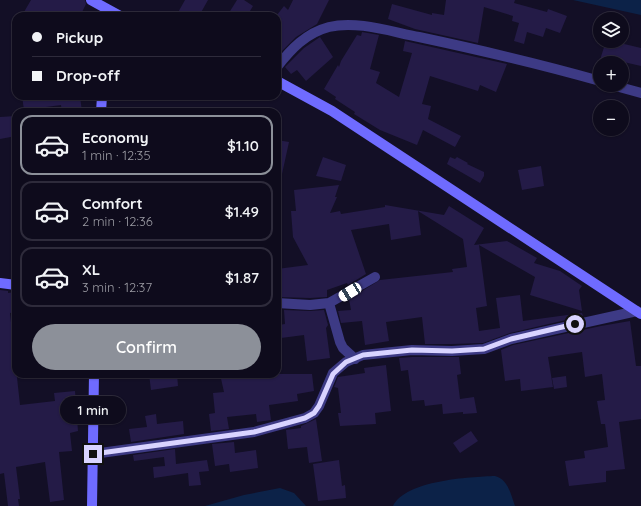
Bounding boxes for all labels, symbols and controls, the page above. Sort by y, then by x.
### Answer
map controls [593,12,629,136]
button: layers [593,12,629,48]
text: Pickup [56,28,103,47]
button: + [593,56,629,92]
text: Drop-off [56,66,120,85]
button: − [593,100,629,136]
icon: car [34,127,70,163]
text: Economy [82,128,149,147]
text: $1.10 [227,136,259,155]
text: 1 min · 12:35 [82,147,150,163]
icon: car [34,193,70,229]
text: Comfort [82,194,143,213]
text: $1.49 [225,202,259,221]
text: 2 min · 12:36 [82,213,153,229]
icon: car [34,259,70,295]
text: XL [82,260,100,279]
text: $1.87 [225,268,259,287]
text: 3 min · 12:37 [82,279,152,295]
car [337,281,363,303]
route start [566,315,584,333]
button: Confirm [32,324,261,370]
callout: 1 min [60,396,126,424]
text: 1 min [77,402,109,418]
route end [84,445,102,463]

